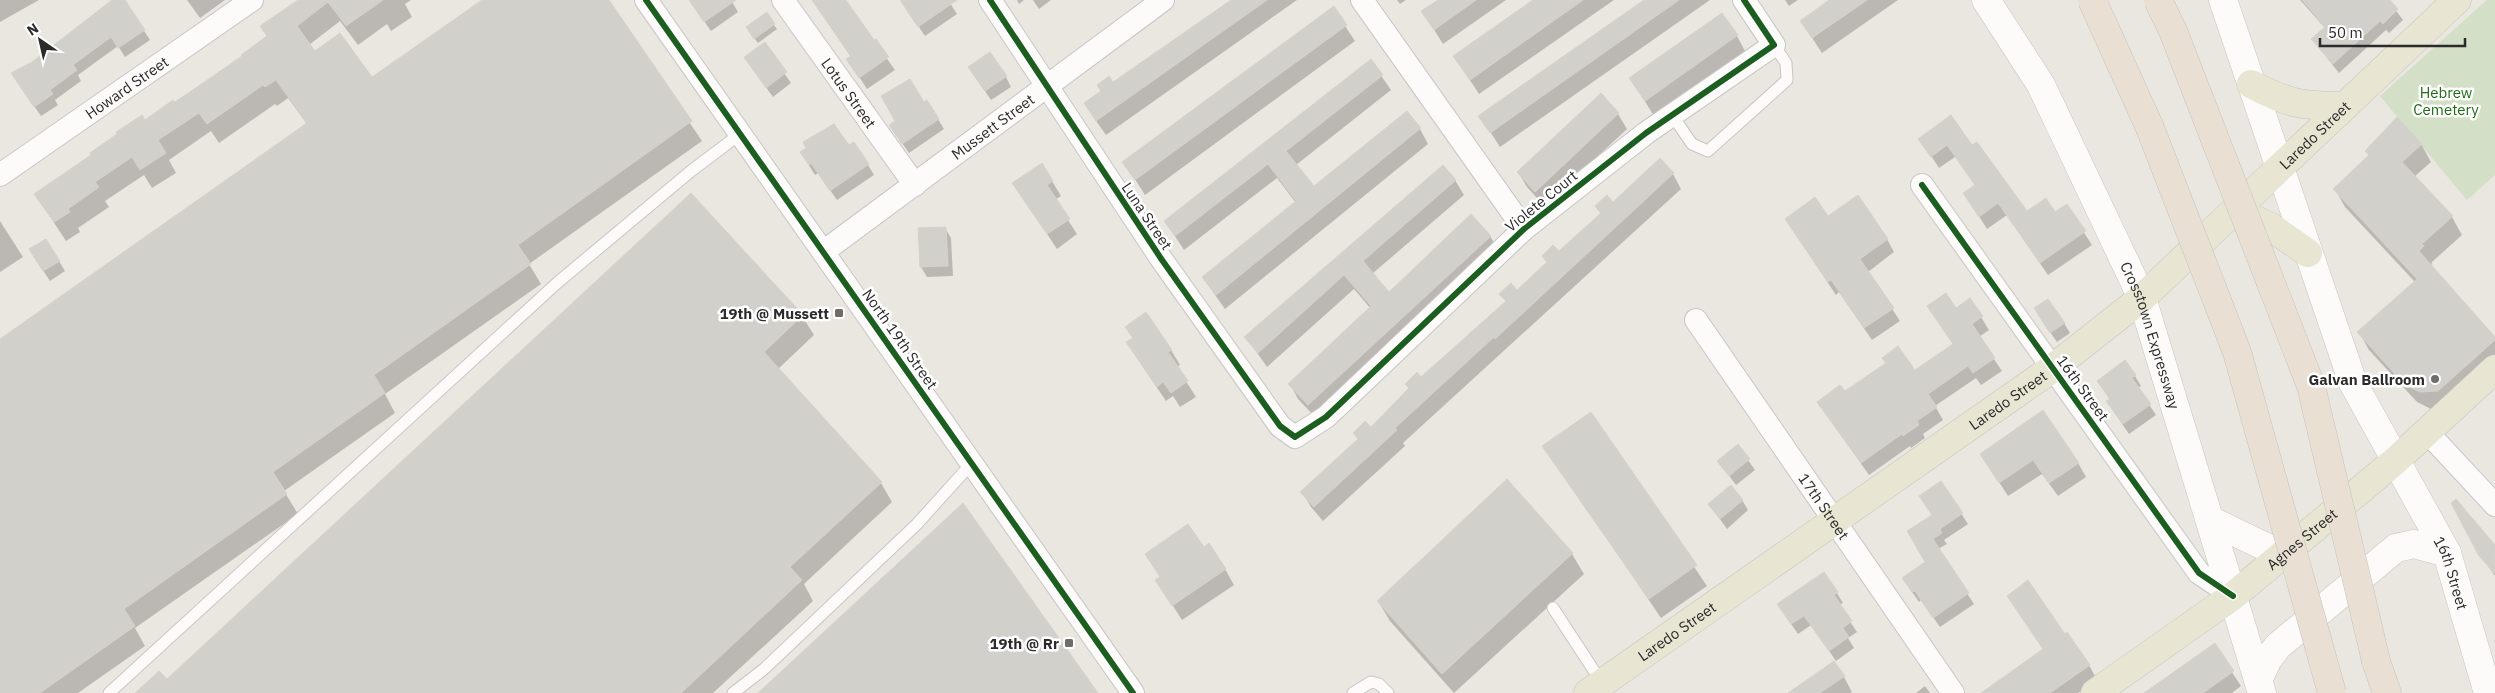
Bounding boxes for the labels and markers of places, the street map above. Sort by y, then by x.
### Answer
place label: 19th @ Mussett [720,304,829,323]
marker: 19th @ Mussett [833,307,845,319]
place label: Galvan Ballroom [2308,370,2425,389]
marker: Galvan Ballroom [2429,373,2441,385]
place label: 19th @ Rr [990,634,1059,653]
marker: 19th @ Rr [1063,637,1075,649]

